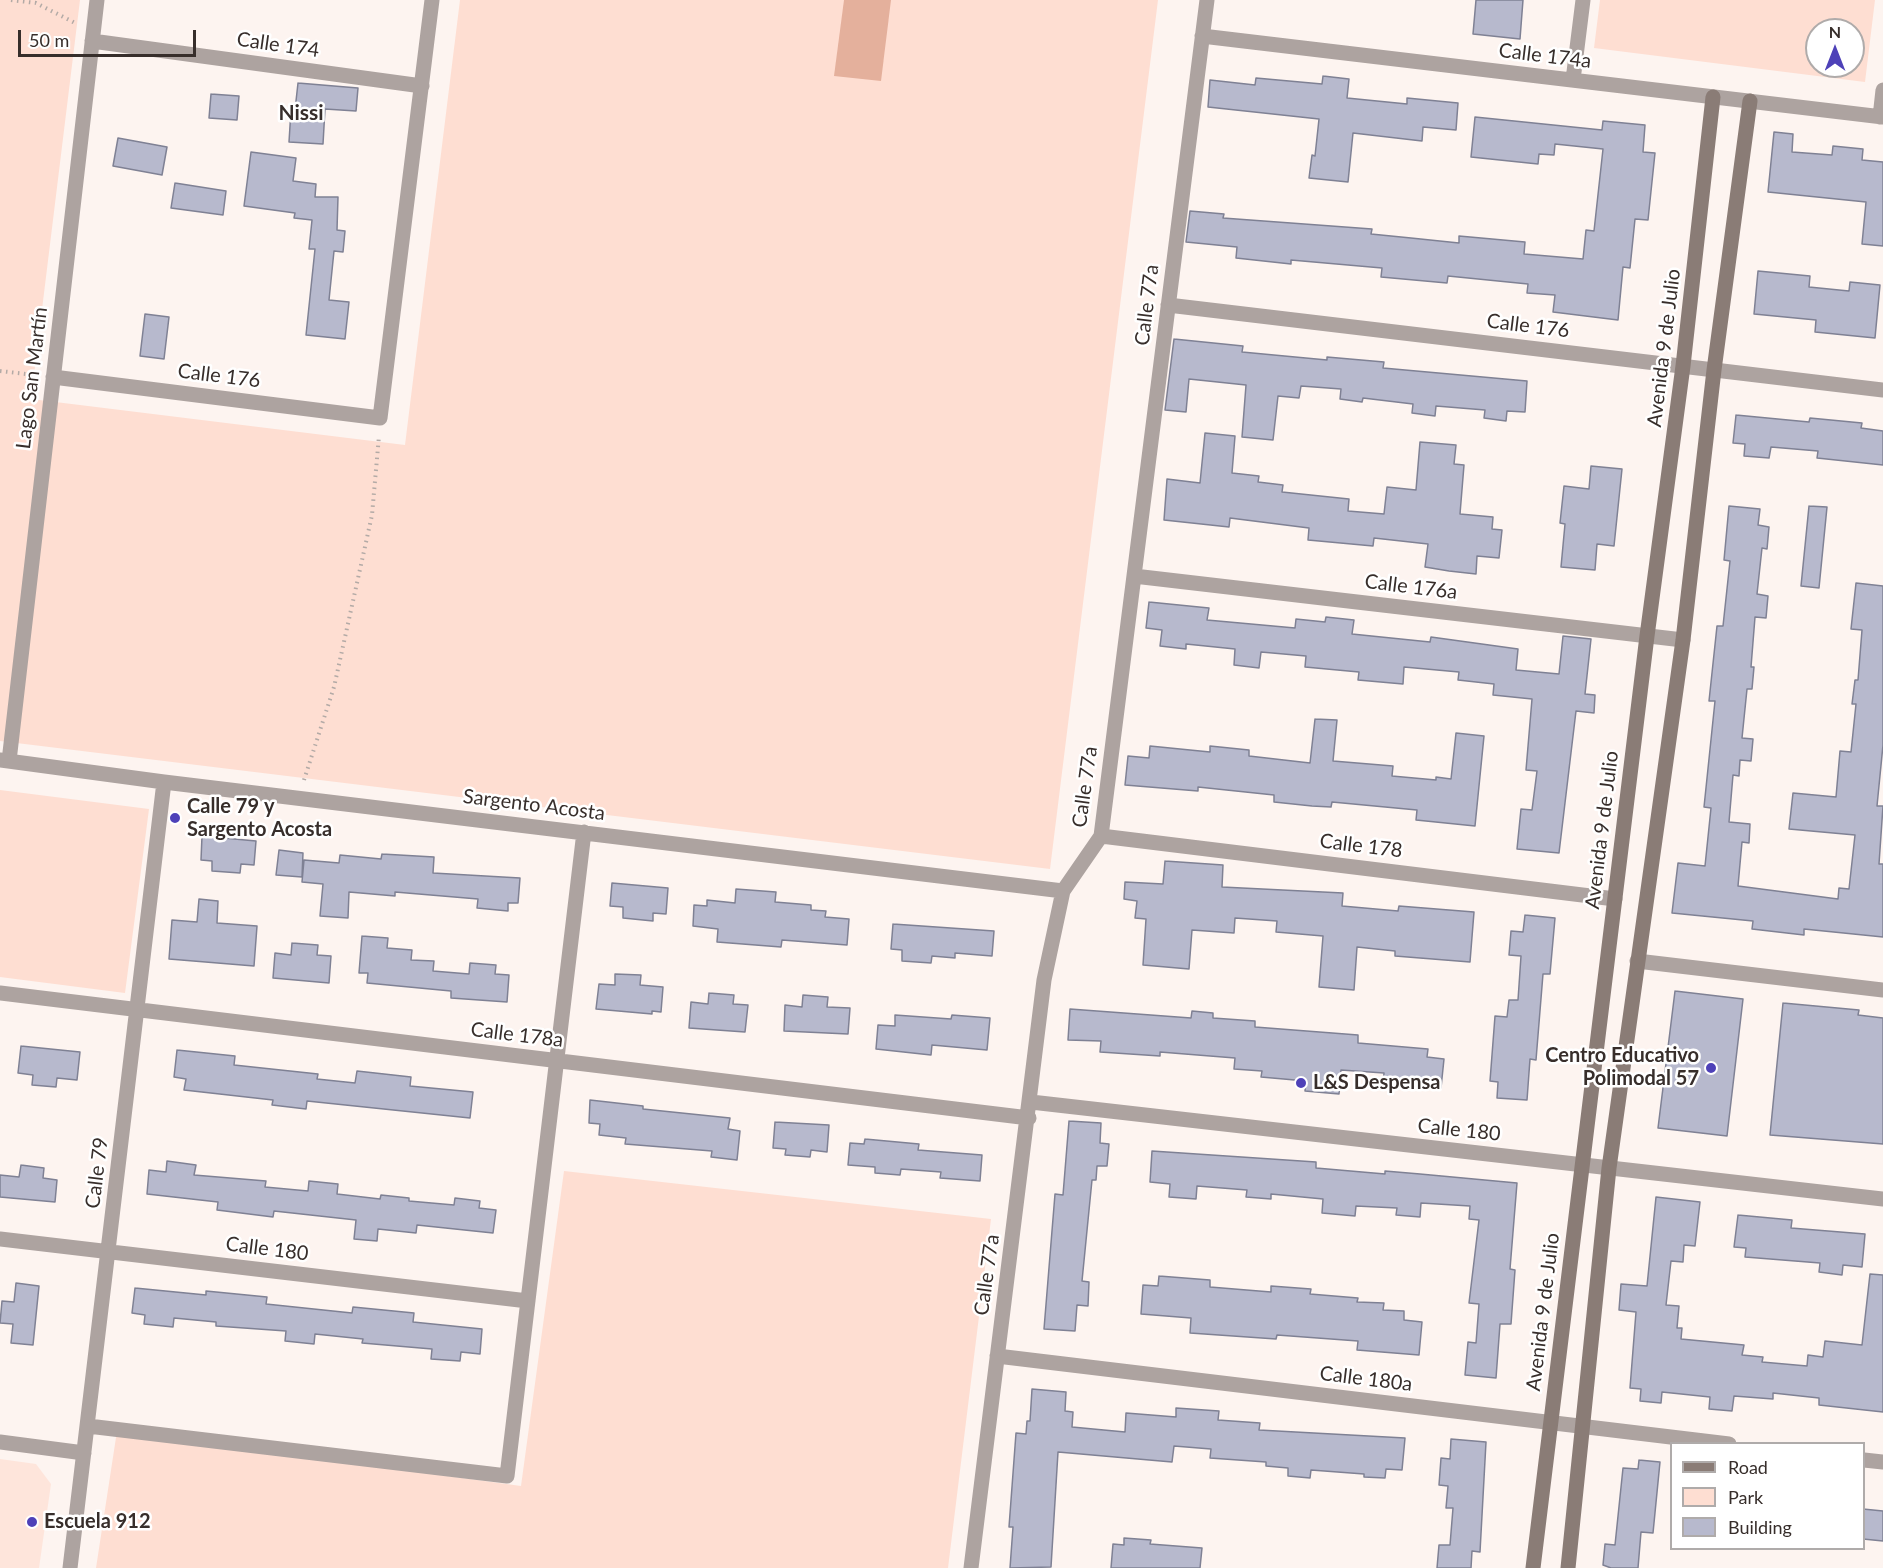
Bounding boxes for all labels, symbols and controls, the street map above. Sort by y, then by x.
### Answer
scale bar [21,18,200,56]
north arrow [1805,18,1865,78]
text: N [1829,22,1841,41]
street label: Calle 174 [235,27,321,63]
text: 50 m [29,29,69,51]
street label: Calle 174a [1497,38,1593,74]
district label: Nissi [278,100,324,126]
street label: Calle 77a [1130,263,1164,347]
street label: Avenida 9 de Julio [1642,267,1686,429]
street label: Lago San Martín [11,306,53,450]
street label: Calle 176 [1485,309,1571,343]
street label: Calle 176 [176,359,262,393]
street label: Calle 176a [1363,569,1459,605]
street label: Calle 77a [1067,745,1103,829]
street label: Avenida 9 de Julio [1580,749,1624,911]
street label: Sargento Acosta [462,784,606,826]
place label: Calle 79 y Sargento Acosta [187,795,332,842]
marker: Calle 79 y Sargento Acosta [168,811,182,825]
street label: Calle 178 [1318,829,1404,863]
street label: Calle 178a [469,1017,565,1053]
place label: Centro Educativo Polimodal 57 [1545,1044,1699,1091]
marker: Centro Educativo Polimodal 57 [1704,1061,1718,1075]
place label: L&S Despensa [1313,1071,1440,1095]
marker: L&S Despensa [1294,1076,1308,1090]
street label: Calle 180 [1416,1114,1502,1146]
street label: Calle 79 [81,1136,113,1210]
street label: Avenida 9 de Julio [1521,1231,1565,1393]
street label: Calle 180 [224,1232,310,1266]
street label: Calle 77a [969,1233,1005,1317]
street label: Calle 180a [1318,1361,1414,1397]
legend [1670,1442,1865,1550]
text: Road [1728,1456,1768,1478]
text: Park [1728,1486,1763,1508]
place label: Escuela 912 [44,1510,151,1534]
marker: Escuela 912 [25,1515,39,1529]
text: Building [1728,1516,1792,1538]

